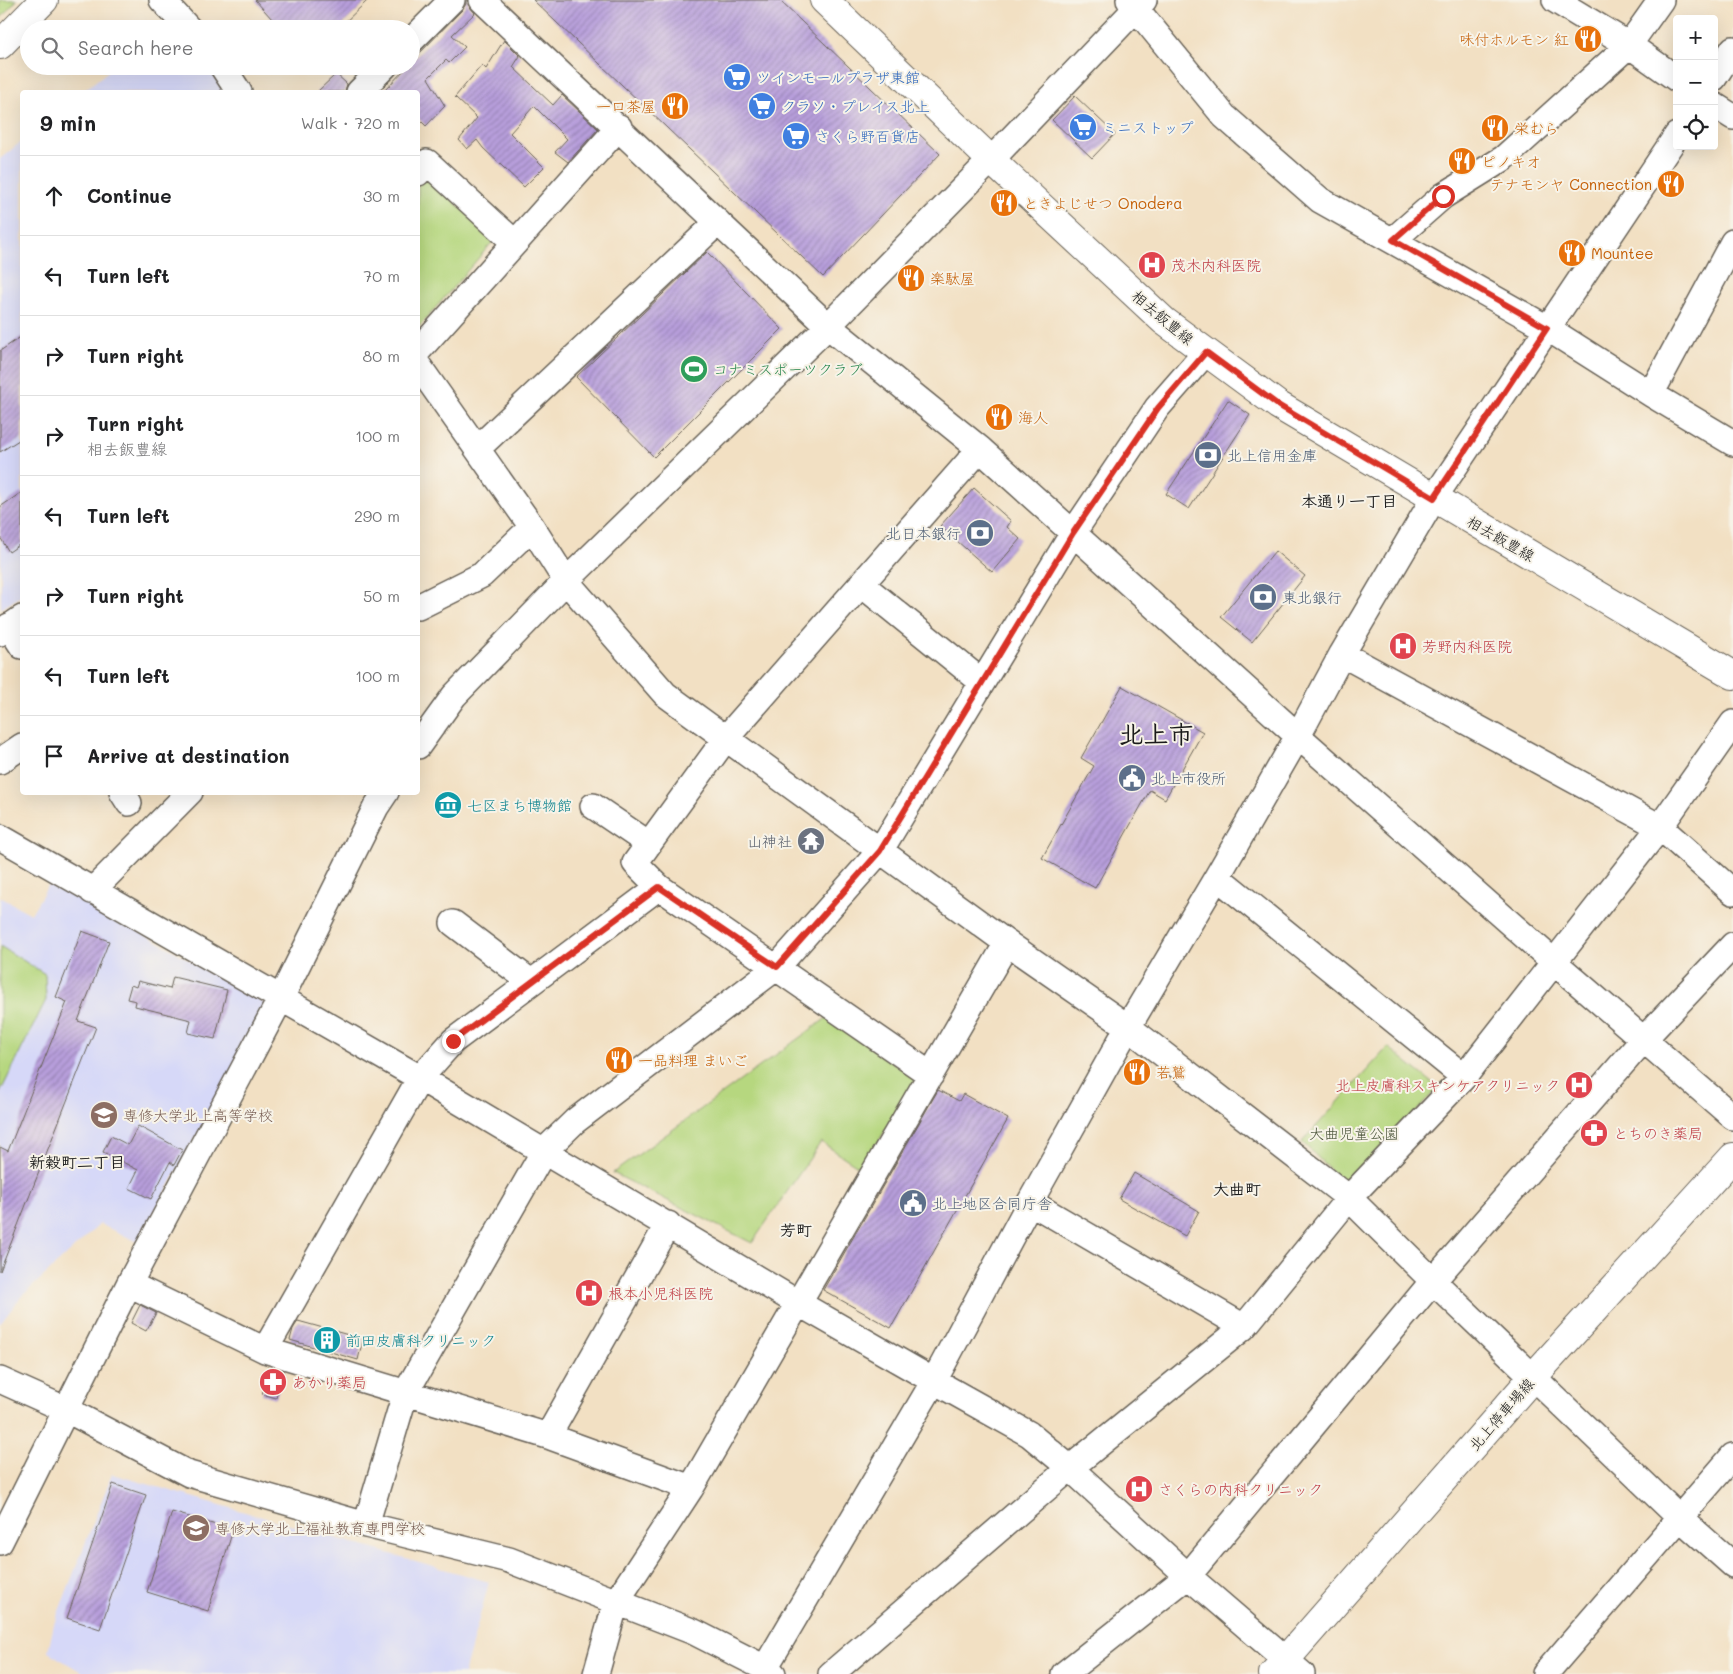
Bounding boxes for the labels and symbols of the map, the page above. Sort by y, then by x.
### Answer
restaurant icon: 味付ホルモン 紅 [1573,24,1603,54]
place label: 味付ホルモン 紅 [1459,29,1569,49]
supermarket icon: ツインモールプラザ東館 [722,62,752,92]
place label: ツインモールプラザ東館 [756,67,920,87]
restaurant icon: 一口茶屋 [660,91,690,121]
supermarket icon: クラソ・プレイス北上 [747,91,777,121]
place label: 一口茶屋 [596,96,656,116]
place label: クラソ・プレイス北上 [781,96,930,116]
supermarket icon: ミニストップ [1068,112,1098,142]
restaurant icon: 栄むら [1480,113,1510,143]
place label: ミニストップ [1102,117,1194,137]
place label: 栄むら [1514,118,1559,138]
supermarket icon: さくら野百貨店 [781,121,811,151]
place label: さくら野百貨店 [815,126,920,146]
restaurant icon: ピノキオ [1447,146,1477,176]
place label: ピノキオ [1481,151,1541,171]
restaurant icon: テナモンヤ Connection [1656,169,1686,199]
place label: テナモンヤ Connection [1489,174,1652,194]
route start [1432,185,1455,208]
restaurant icon: ときよじせつ Onodera [989,188,1019,218]
place label: ときよじせつ Onodera [1023,193,1183,213]
restaurant icon: Mountee [1557,238,1587,268]
place label: Mountee [1591,243,1654,263]
hospital icon: 茂木内科医院 [1137,250,1167,280]
place label: 茂木内科医院 [1171,255,1261,275]
restaurant icon: 楽駄屋 [896,263,926,293]
place label: 楽駄屋 [930,268,975,288]
street label: 相去飯豊線 [1128,285,1198,349]
sports icon: コナミスポーツクラブ [679,354,709,384]
place label: コナミスポーツクラブ [713,359,863,379]
restaurant icon: 海人 [984,402,1014,432]
place label: 海人 [1018,407,1048,427]
bank icon: 北上信用金庫 [1193,440,1223,470]
place label: 北上信用金庫 [1227,445,1317,465]
district label: 本通り一丁目 [1301,490,1397,511]
street label: 相去飯豊線 [1464,511,1538,565]
bank icon: 北日本銀行 [965,518,995,548]
place label: 北日本銀行 [886,523,961,543]
bank icon: 東北銀行 [1248,582,1278,612]
place label: 東北銀行 [1282,587,1342,607]
hospital icon: 芳野内科医院 [1388,631,1418,661]
place label: 芳野内科医院 [1422,636,1512,656]
district label: 北上市 [1118,717,1194,749]
public building icon: 北上市役所 [1117,763,1147,793]
place label: 北上市役所 [1151,768,1226,788]
museum icon: 七区まち博物館 [433,790,463,820]
place label: 七区まち博物館 [467,795,572,815]
temple icon: 山神社 [796,826,826,856]
place label: 山神社 [747,831,792,851]
route end [442,1030,465,1053]
restaurant icon: 一品料理 まいご [604,1045,634,1075]
place label: 一品料理 まいご [638,1050,748,1070]
restaurant icon: 若鷲 [1122,1057,1152,1087]
place label: 若鷲 [1156,1062,1186,1082]
hospital icon: 北上皮膚科スキンケアクリニック [1564,1070,1594,1100]
place label: 北上皮膚科スキンケアクリニック [1336,1075,1560,1095]
school or university icon: 専修大学北上高等学校 [89,1100,119,1130]
place label: 専修大学北上高等学校 [123,1105,273,1125]
pharmacy icon: とちのき薬局 [1579,1118,1609,1148]
park label: 大曲児童公園 [1309,1123,1399,1143]
place label: とちのき薬局 [1613,1123,1703,1143]
district label: 新穀町二丁目 [29,1151,125,1172]
district label: 大曲町 [1213,1178,1261,1199]
public building icon: 北上地区合同庁舎 [898,1188,928,1218]
place label: 北上地区合同庁舎 [932,1193,1052,1213]
district label: 芳町 [780,1219,812,1240]
hospital icon: 根本小児科医院 [574,1278,604,1308]
place label: 根本小児科医院 [608,1283,713,1303]
building icon: 前田皮膚科クリニック [312,1325,342,1355]
place label: 前田皮膚科クリニック [346,1330,496,1350]
pharmacy icon: あかり薬局 [258,1367,288,1397]
place label: あかり薬局 [292,1372,367,1392]
street label: 北上停車場線 [1464,1373,1538,1455]
hospital icon: さくらの内科クリニック [1124,1474,1154,1504]
place label: さくらの内科クリニック [1158,1479,1323,1499]
school or university icon: 専修大学北上福祉教育専門学校 [181,1513,211,1543]
place label: 専修大学北上福祉教育専門学校 [215,1518,425,1538]

